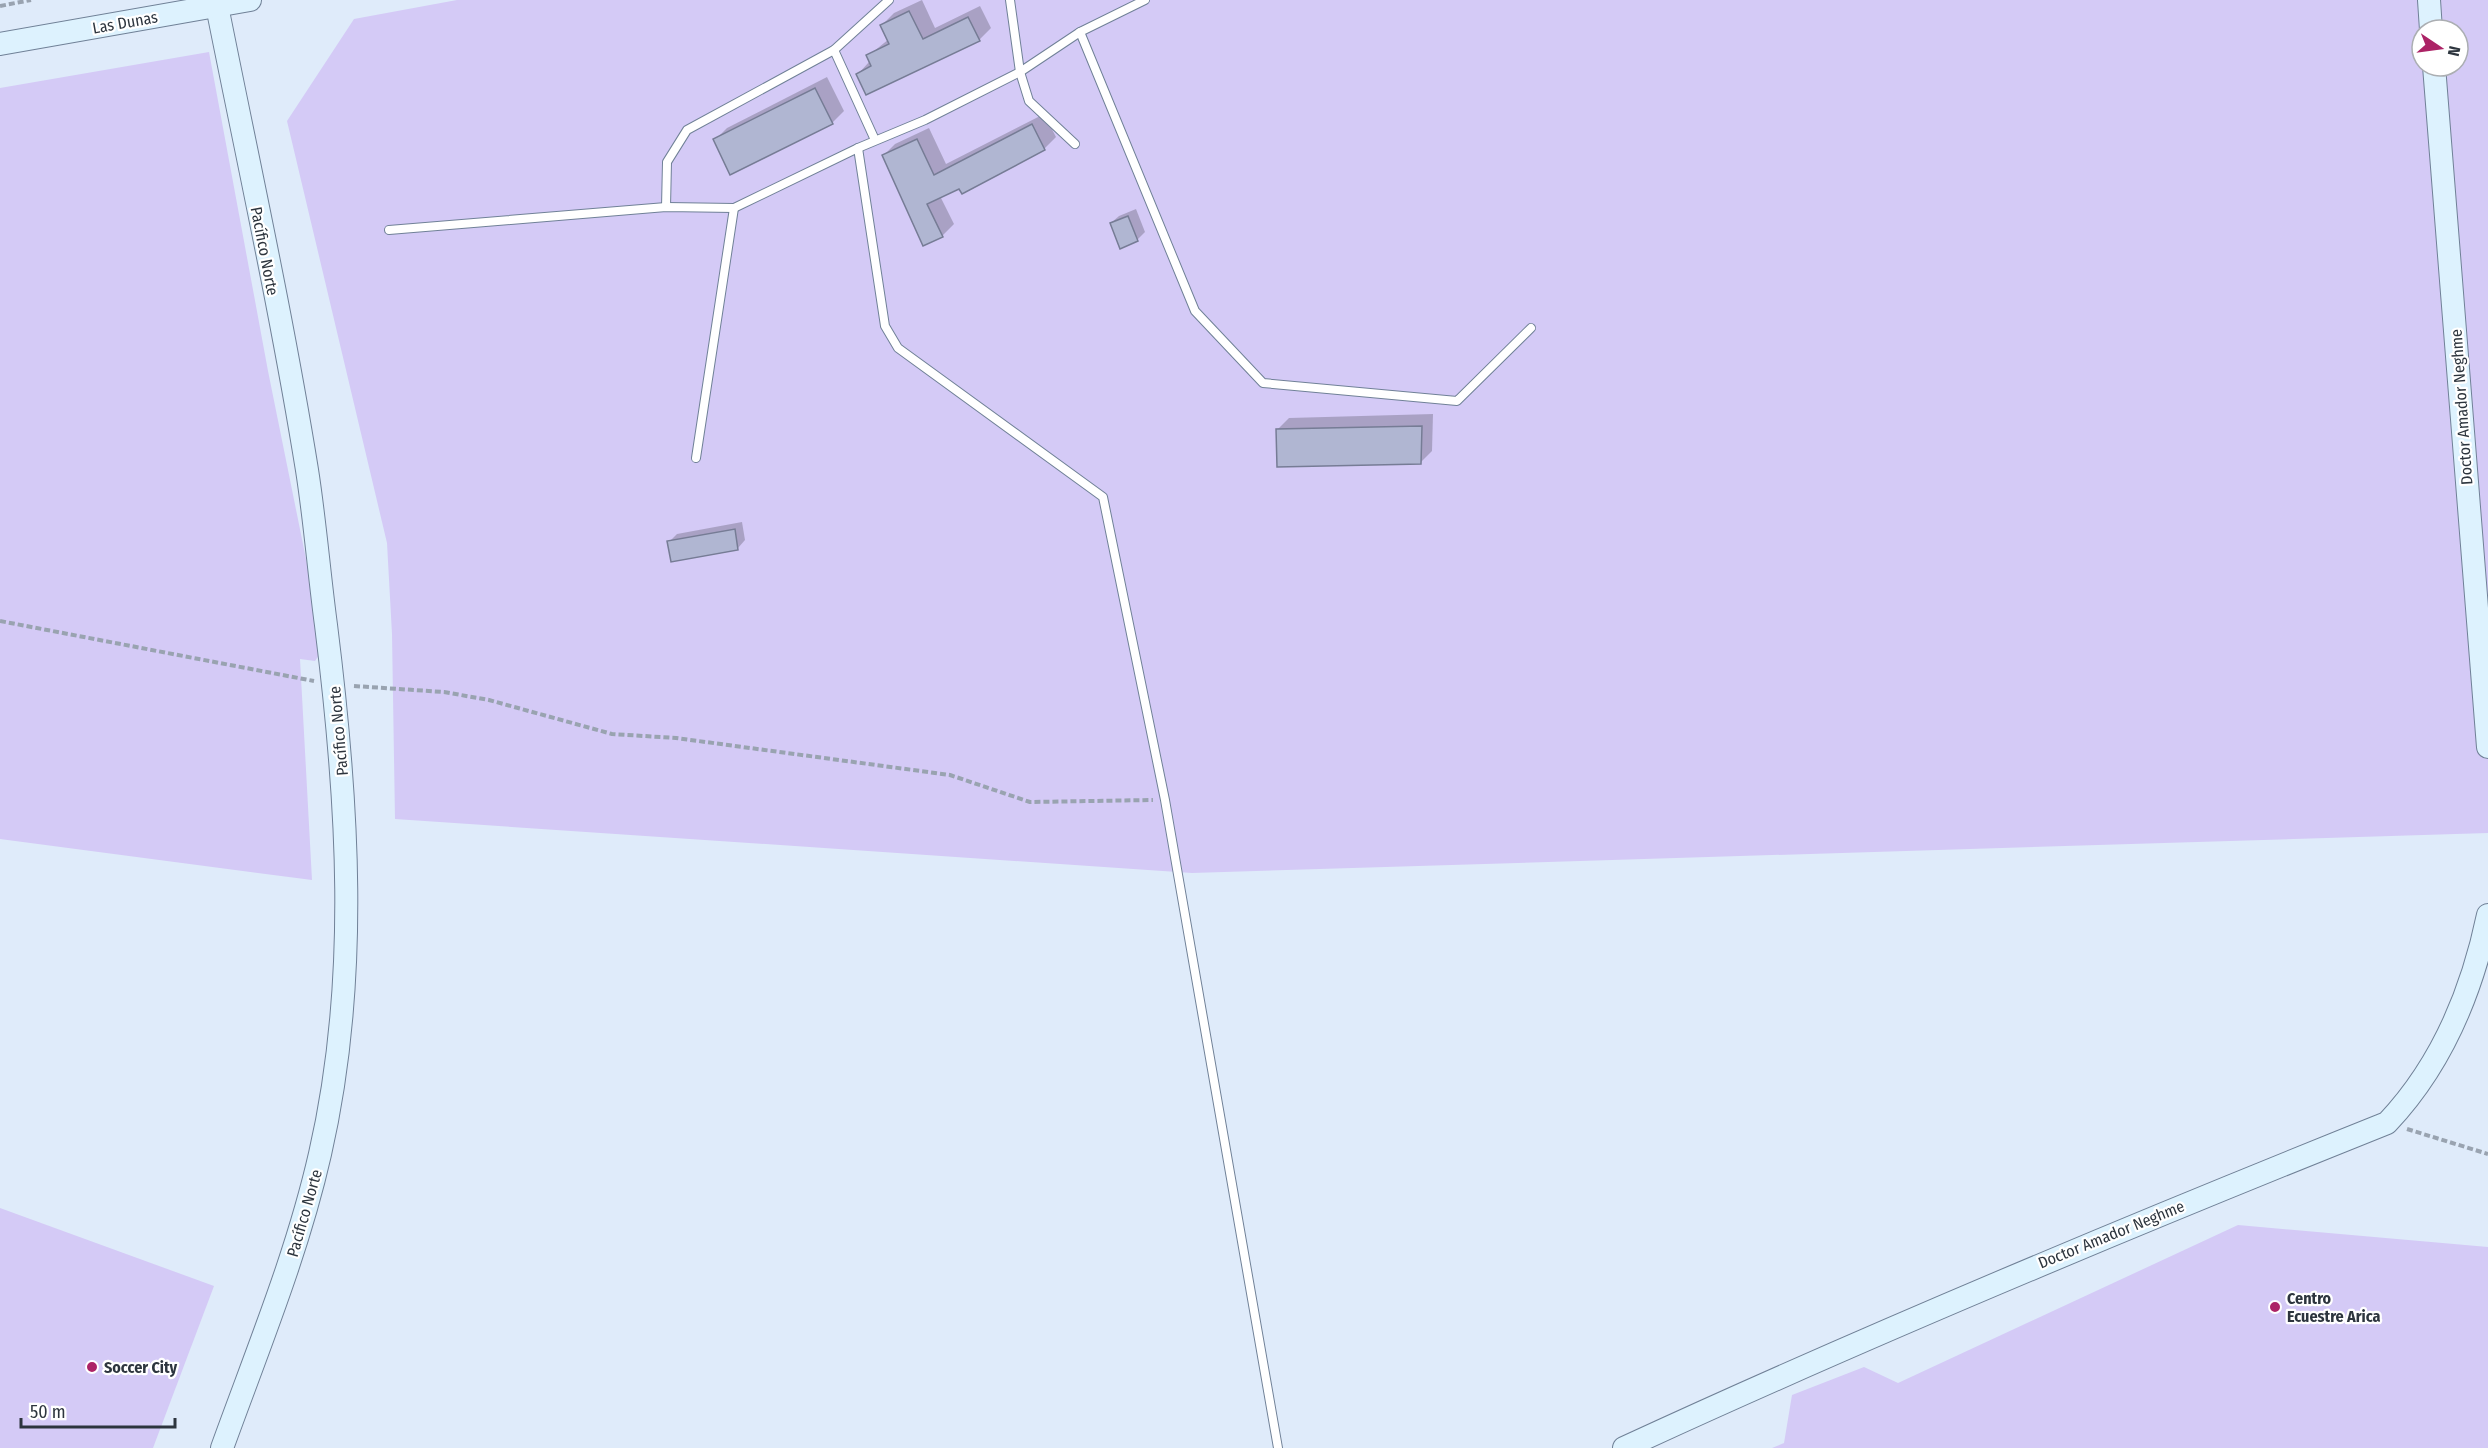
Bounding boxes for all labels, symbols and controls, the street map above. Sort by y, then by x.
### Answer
street label: Las Dunas [91,7,159,38]
north arrow [2410,18,2470,78]
text: N [2444,44,2464,58]
street label: Pacífico Norte [247,205,282,297]
street label: Doctor Amador Neghme [2447,328,2476,485]
street label: Pacífico Norte [325,685,352,777]
street label: Pacífico Norte [283,1167,326,1259]
street label: Doctor Amador Neghme [2035,1196,2187,1272]
place label: Centro Ecuestre Arica [2287,1289,2381,1326]
marker: Centro Ecuestre Arica [2268,1300,2282,1314]
place label: Soccer City [104,1358,178,1377]
marker: Soccer City [85,1360,99,1374]
scale bar [21,1391,176,1429]
text: 50 m [30,1401,66,1423]

